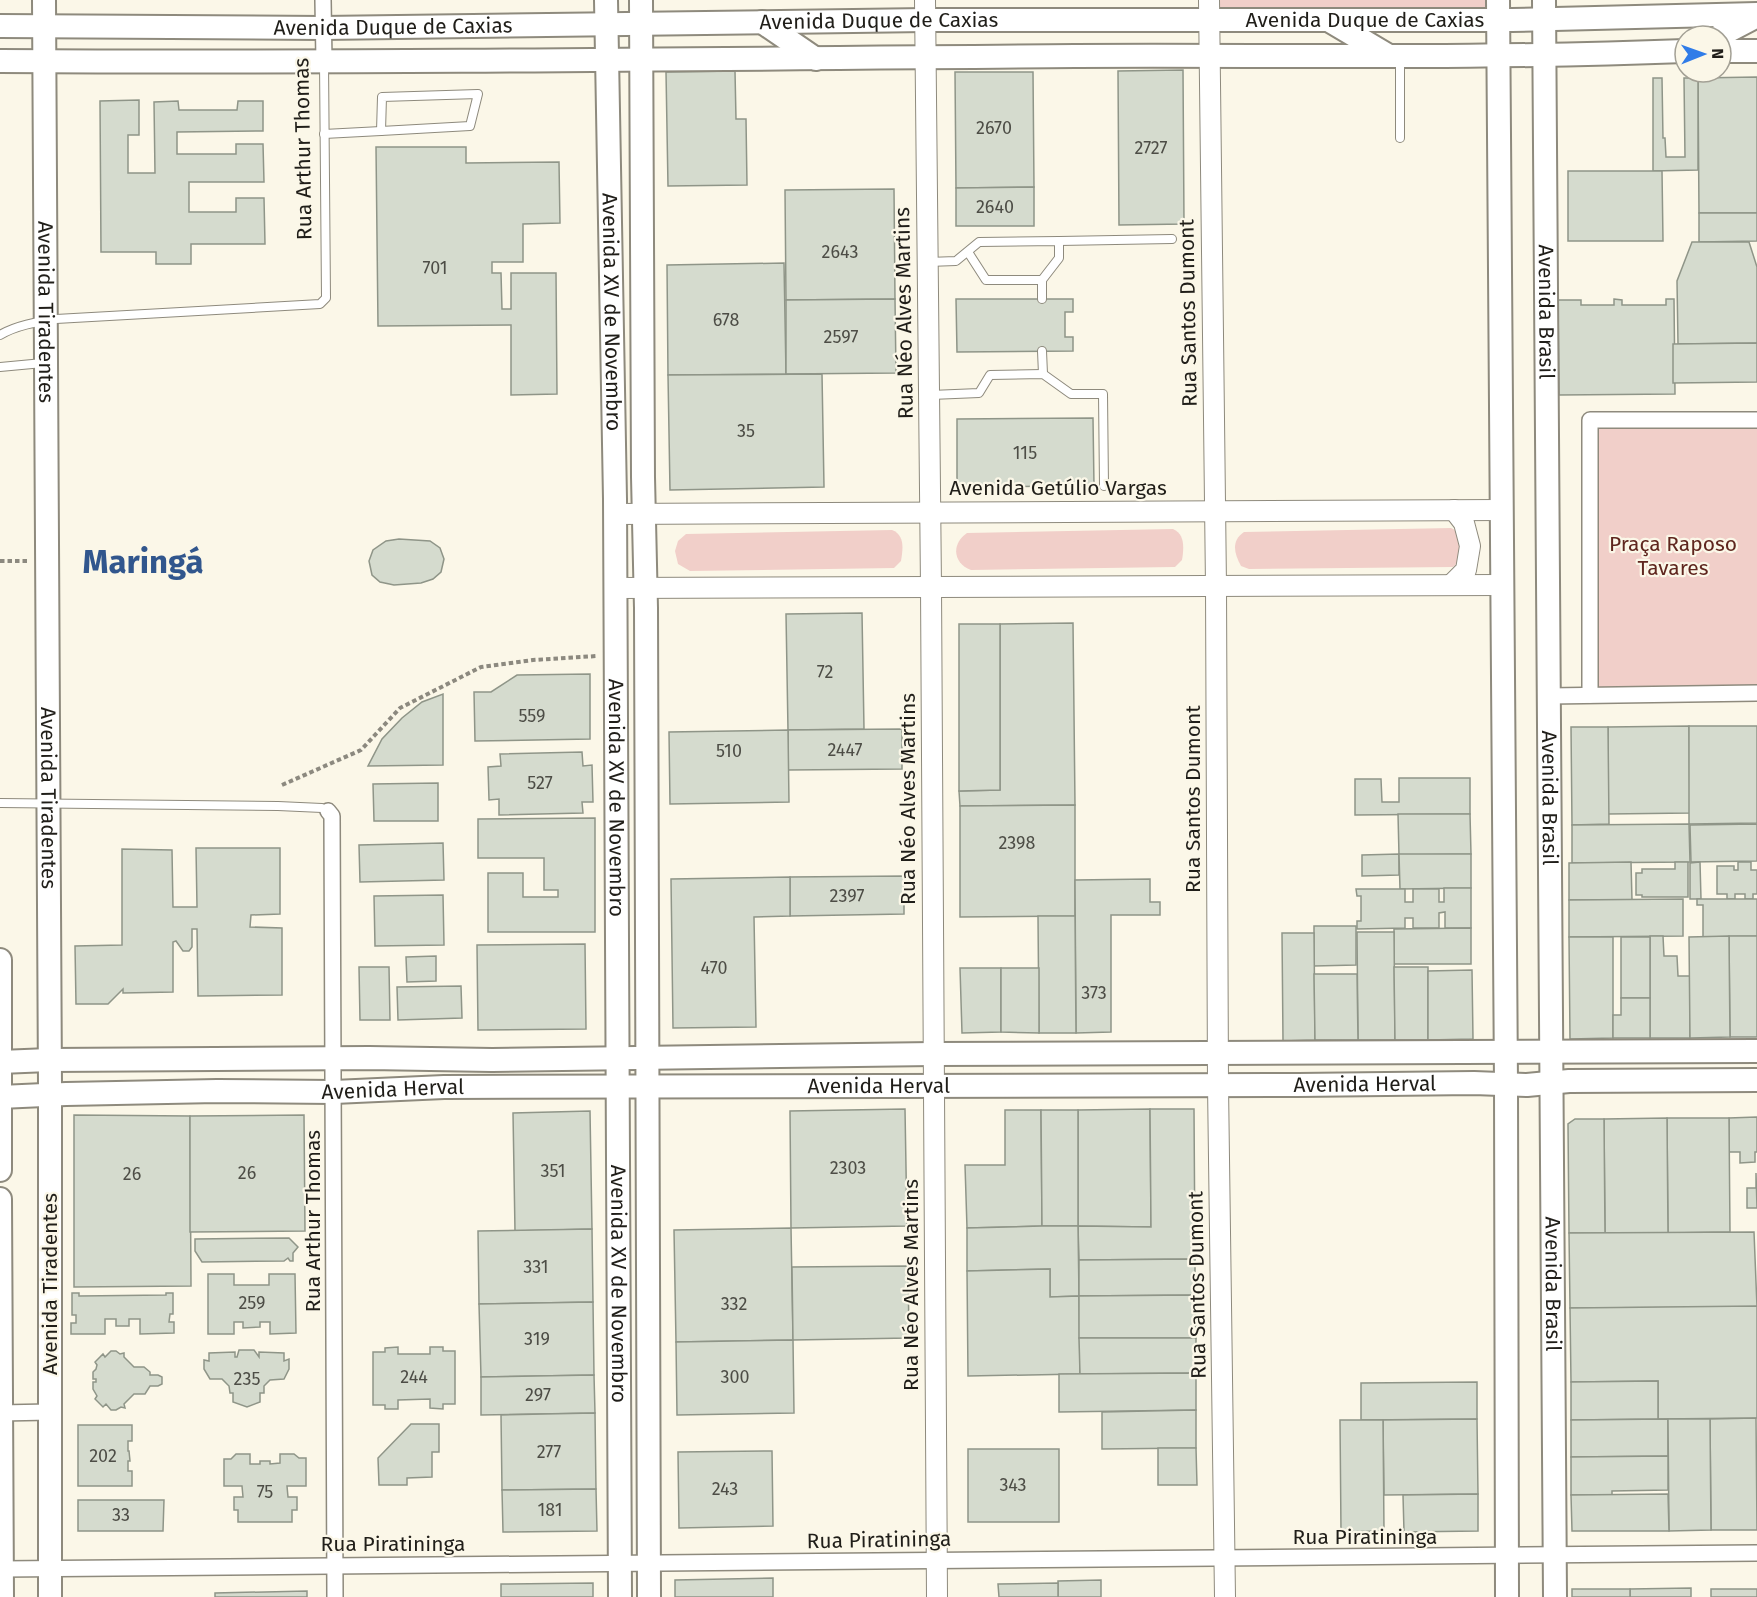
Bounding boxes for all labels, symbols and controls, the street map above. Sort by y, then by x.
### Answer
street label: Avenida Duque de Caxias [759,7,999,35]
street label: Avenida Duque de Caxias [1245,7,1485,33]
street label: Avenida Duque de Caxias [273,12,513,41]
north arrow [1673,24,1733,84]
text: N [1708,48,1727,59]
street label: Rua Arthur Thomas [288,57,318,240]
house number: 2670 [976,117,1012,139]
house number: 2727 [1134,137,1168,159]
street label: Avenida XV de Novembro [596,193,627,431]
house number: 2640 [976,196,1014,218]
street label: Rua Néo Alves Martins [889,207,919,419]
street label: Rua Santos Dumont [1173,218,1203,407]
street label: Avenida Tiradentes [32,221,59,403]
house number: 2643 [822,241,858,263]
street label: Avenida Brasil [1533,244,1560,380]
house number: 701 [422,257,448,279]
house number: 678 [713,309,739,331]
house number: 2597 [824,326,858,348]
house number: 35 [737,420,755,442]
house number: 115 [1013,442,1037,464]
street label: Avenida Getúlio Vargas [949,475,1167,501]
park label: Praça Raposo Tavares [1609,531,1737,581]
district label: Maringá [82,542,204,582]
house number: 72 [817,661,833,683]
street label: Avenida XV de Novembro [603,679,630,917]
street label: Rua Néo Alves Martins [895,693,921,905]
house number: 559 [518,705,546,727]
street label: Rua Santos Dumont [1180,705,1206,893]
street label: Avenida Tiradentes [35,707,62,889]
street label: Avenida Brasil [1536,730,1563,865]
house number: 2447 [827,739,863,761]
house number: 510 [716,740,742,762]
house number: 527 [527,772,553,794]
house number: 2398 [999,832,1036,854]
house number: 2397 [830,885,864,907]
house number: 470 [701,957,727,979]
house number: 373 [1081,982,1107,1004]
street label: Avenida Herval [1293,1070,1436,1098]
street label: Avenida Herval [807,1073,950,1099]
street label: Avenida Herval [321,1074,464,1105]
street label: Rua Arthur Thomas [300,1130,326,1312]
house number: 2303 [830,1157,866,1179]
house number: 351 [541,1160,565,1182]
house number: 26 [238,1162,256,1184]
house number: 26 [123,1163,141,1185]
street label: Avenida XV de Novembro [605,1165,632,1403]
street label: Rua Néo Alves Martins [898,1179,924,1391]
street label: Rua Santos Dumont [1182,1190,1212,1379]
street label: Avenida Tiradentes [37,1193,63,1375]
street label: Avenida Brasil [1539,1216,1566,1351]
house number: 331 [523,1256,549,1278]
house number: 259 [238,1292,266,1314]
house number: 332 [721,1293,747,1315]
house number: 319 [524,1328,550,1350]
house number: 244 [400,1366,428,1388]
house number: 300 [720,1366,750,1388]
house number: 235 [234,1368,260,1390]
house number: 297 [525,1384,551,1406]
house number: 277 [537,1441,561,1463]
house number: 202 [89,1445,117,1467]
house number: 343 [999,1474,1027,1496]
house number: 243 [712,1478,738,1500]
house number: 75 [257,1481,273,1503]
house number: 181 [538,1499,562,1521]
house number: 33 [112,1504,130,1526]
street label: Rua Piratininga [1293,1524,1437,1550]
street label: Rua Piratininga [806,1526,952,1554]
street label: Rua Piratininga [321,1531,465,1557]

